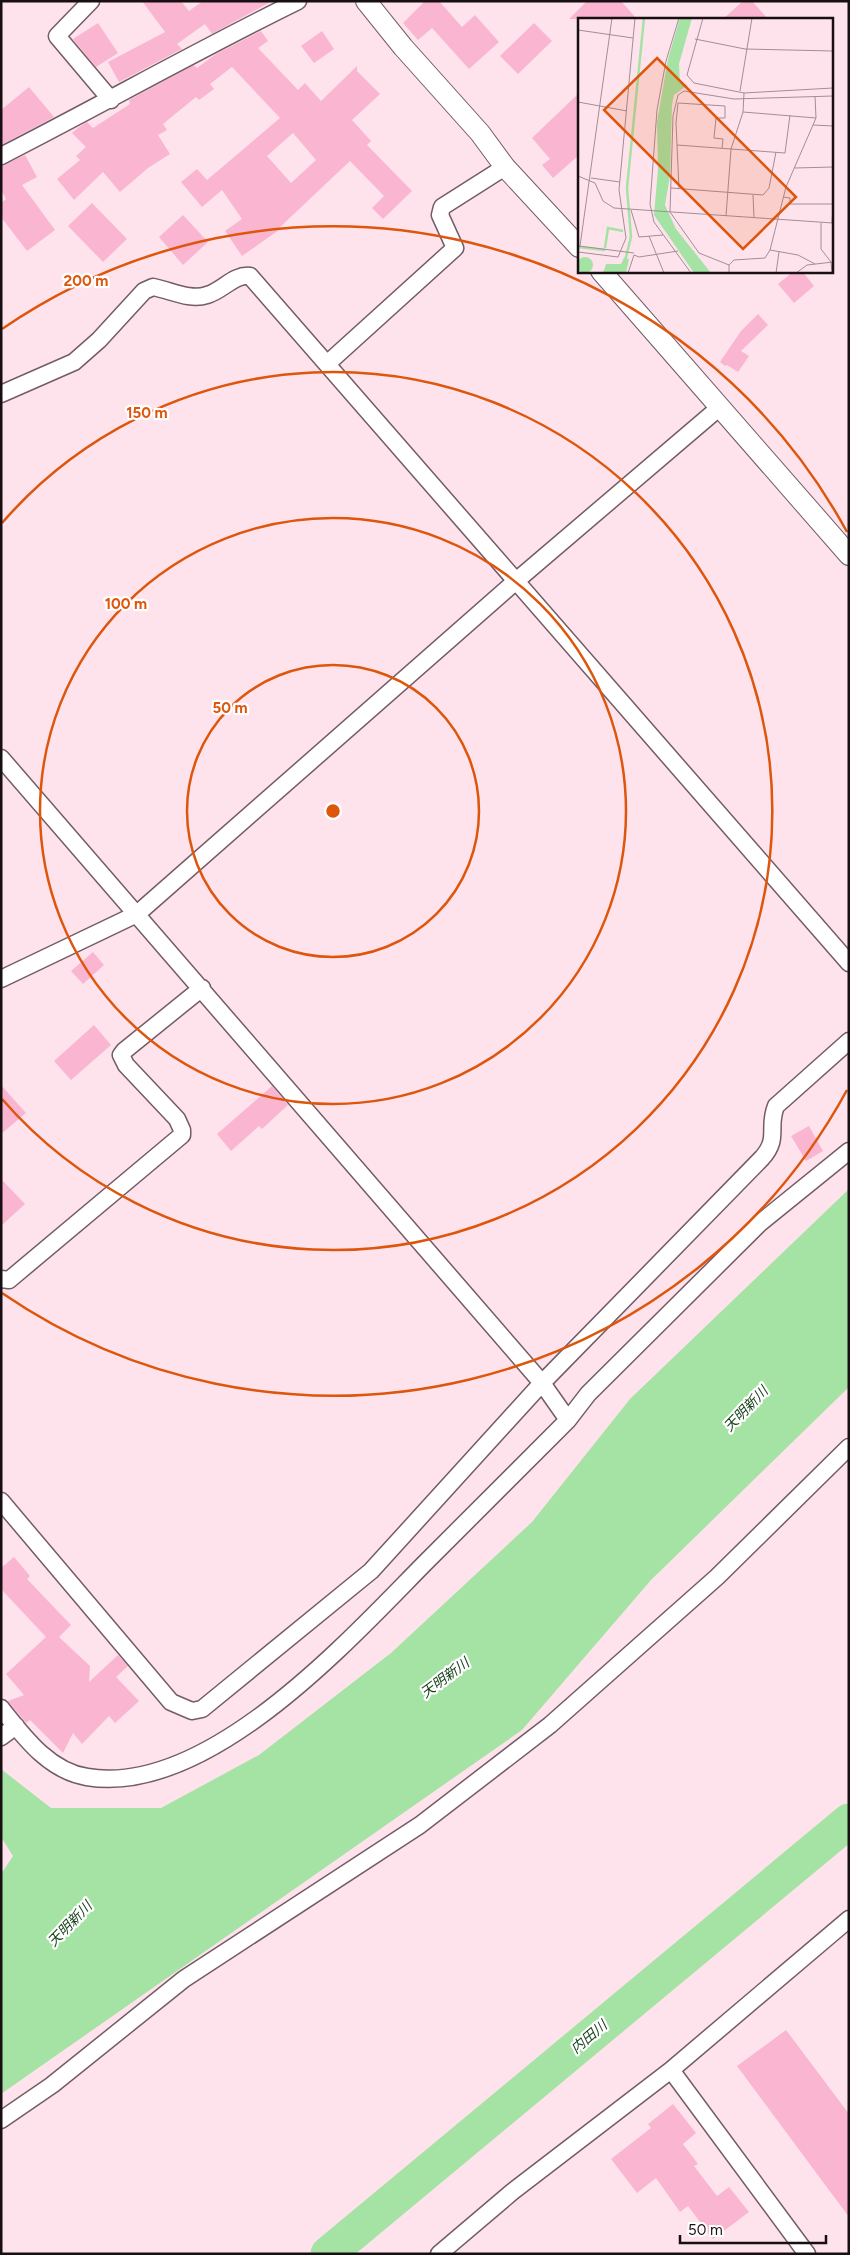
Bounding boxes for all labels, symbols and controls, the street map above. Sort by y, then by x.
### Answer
inset map [578,18,832,272]
text: 200 m [64,272,108,290]
text: 150 m [126,404,168,422]
text: 100 m [105,595,147,613]
text: 50 m [212,699,248,717]
centre of rings [324,802,342,820]
water label: 天明新川 [720,1382,773,1435]
water label: 天明新川 [418,1653,474,1702]
water label: 天明新川 [44,1897,97,1950]
water label: 内田川 [567,2016,612,2057]
scale bar [680,2212,826,2244]
text: 50 m [688,2221,723,2239]

